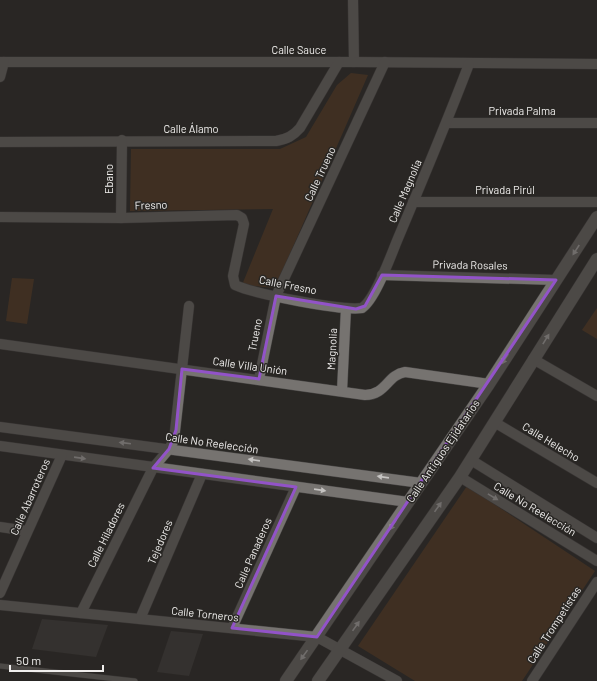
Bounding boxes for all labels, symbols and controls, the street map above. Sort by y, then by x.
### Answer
street label: Calle Sauce [272,43,327,56]
street label: Privada Palma [488,104,556,117]
street label: Calle Álamo [163,122,219,135]
street label: Calle Trueno [301,144,338,203]
street label: Calle Magnolia [385,157,424,224]
street label: Ebano [102,164,115,194]
street label: Privada Pirúl [475,183,535,196]
street label: Fresno [134,197,168,212]
one-way arrow [572,245,580,255]
street label: Privada Rosales [432,257,508,272]
street label: Calle Fresno [258,273,318,296]
street label: Trueno [245,317,264,352]
street label: Magnolia [324,328,339,370]
one-way arrow [542,334,550,344]
street label: Calle Villa Unión [212,354,288,377]
one-way arrow [501,354,509,364]
street label: Calle Antiguos Ejidatarios [403,397,482,505]
street label: Calle Helecho [520,419,582,464]
street label: Calle No Reelección [165,430,259,455]
one-way arrow [119,440,131,446]
one-way arrow [74,455,86,461]
street label: Calle Abarroteros [7,456,52,537]
one-way arrow [248,457,260,463]
one-way arrow [377,474,389,481]
street label: Calle No Reelección [492,479,579,538]
one-way arrow [314,487,326,493]
one-way arrow [487,494,499,501]
street label: Calle Hiladores [84,500,127,569]
one-way arrow [434,502,442,513]
street label: Calle Panaderos [231,515,274,590]
street label: Tejedores [144,518,175,566]
one-way arrow [389,520,397,530]
street label: Calle Trompetistas [524,584,583,666]
street label: Calle Torneros [171,603,239,624]
one-way arrow [352,620,360,631]
scale bar [10,647,103,673]
one-way arrow [300,650,308,661]
text: 50 m [16,653,41,667]

